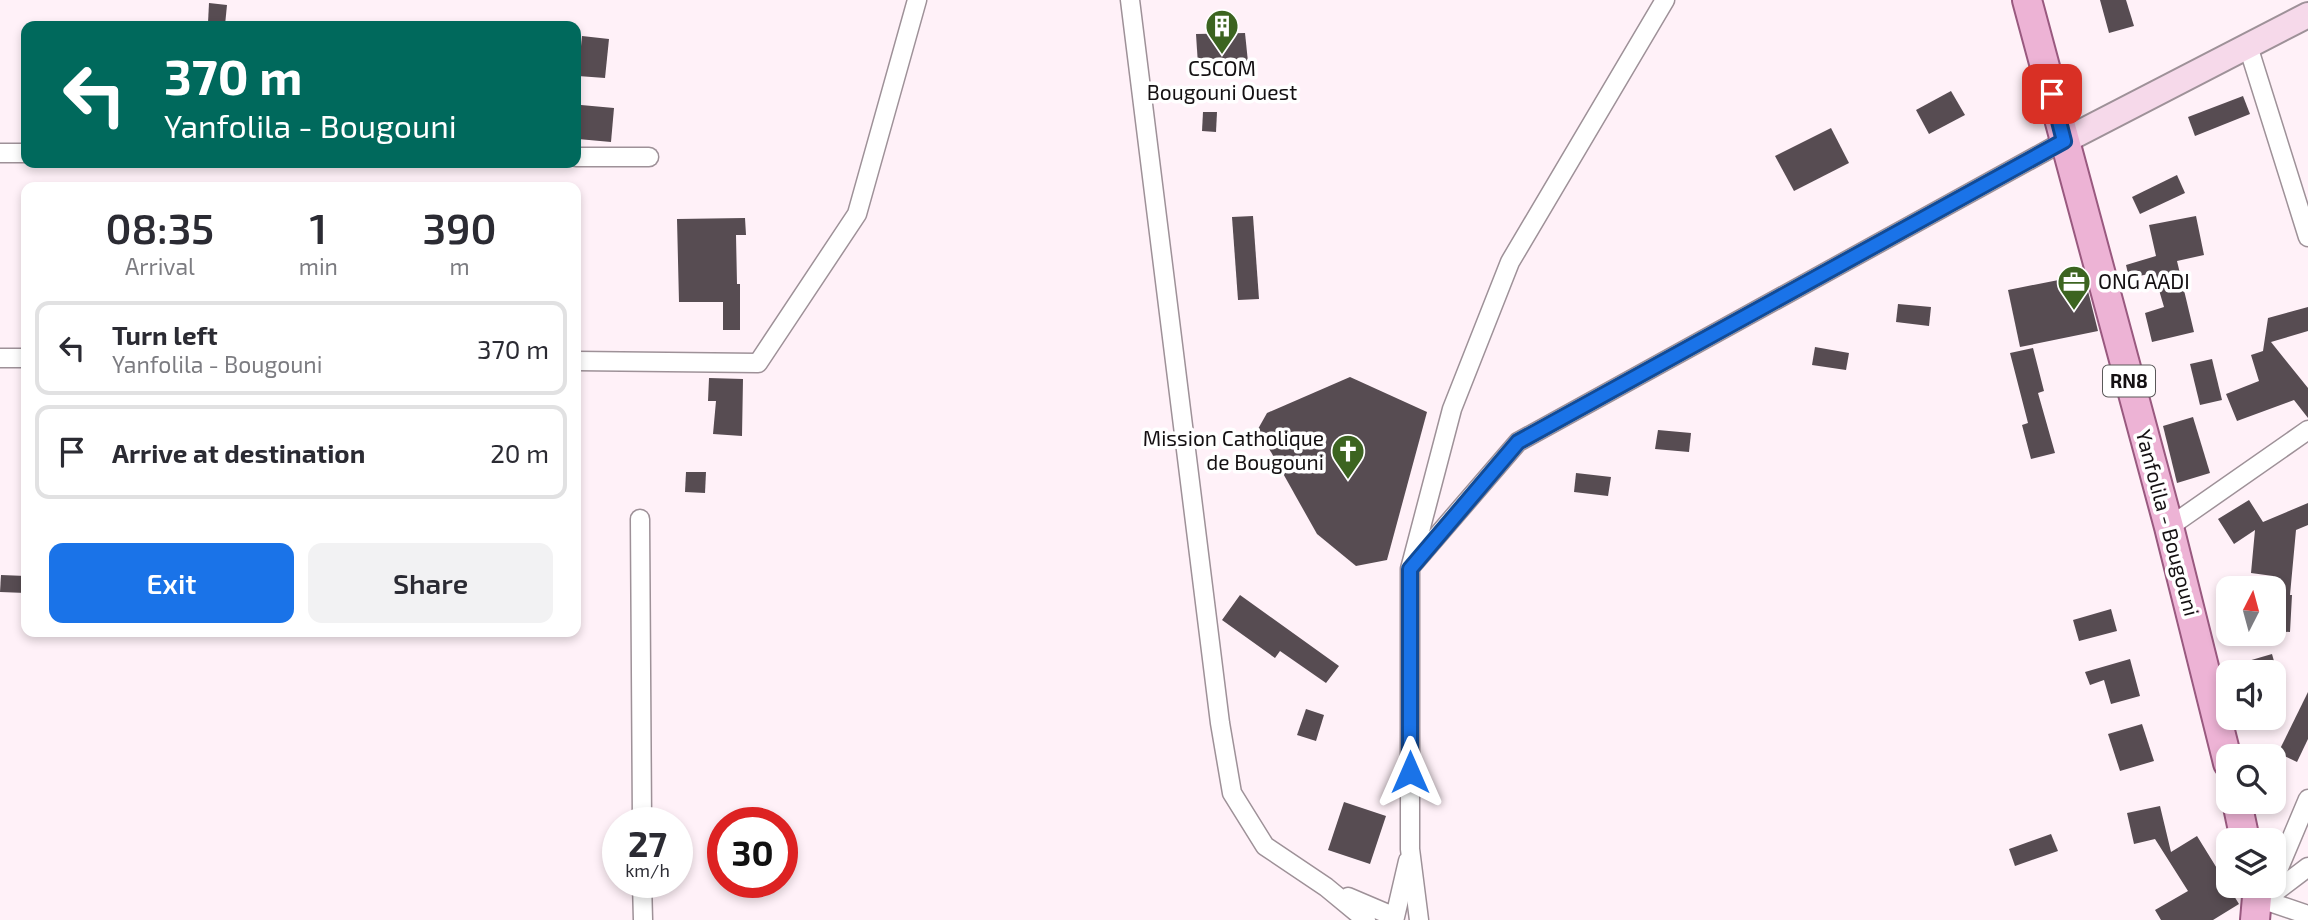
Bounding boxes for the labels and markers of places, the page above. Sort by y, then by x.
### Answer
building icon: CSCOM Bougouni Ouest [1203,7,1241,56]
place label: CSCOM Bougouni Ouest [1147,55,1297,104]
pin [2022,64,2082,124]
office icon: ONG AADI [2055,263,2093,312]
place label: ONG AADI [2098,268,2190,293]
place label: Mission Catholique de Bougouni [1143,425,1324,474]
church icon: Mission Catholique de Bougouni [1329,432,1367,481]

